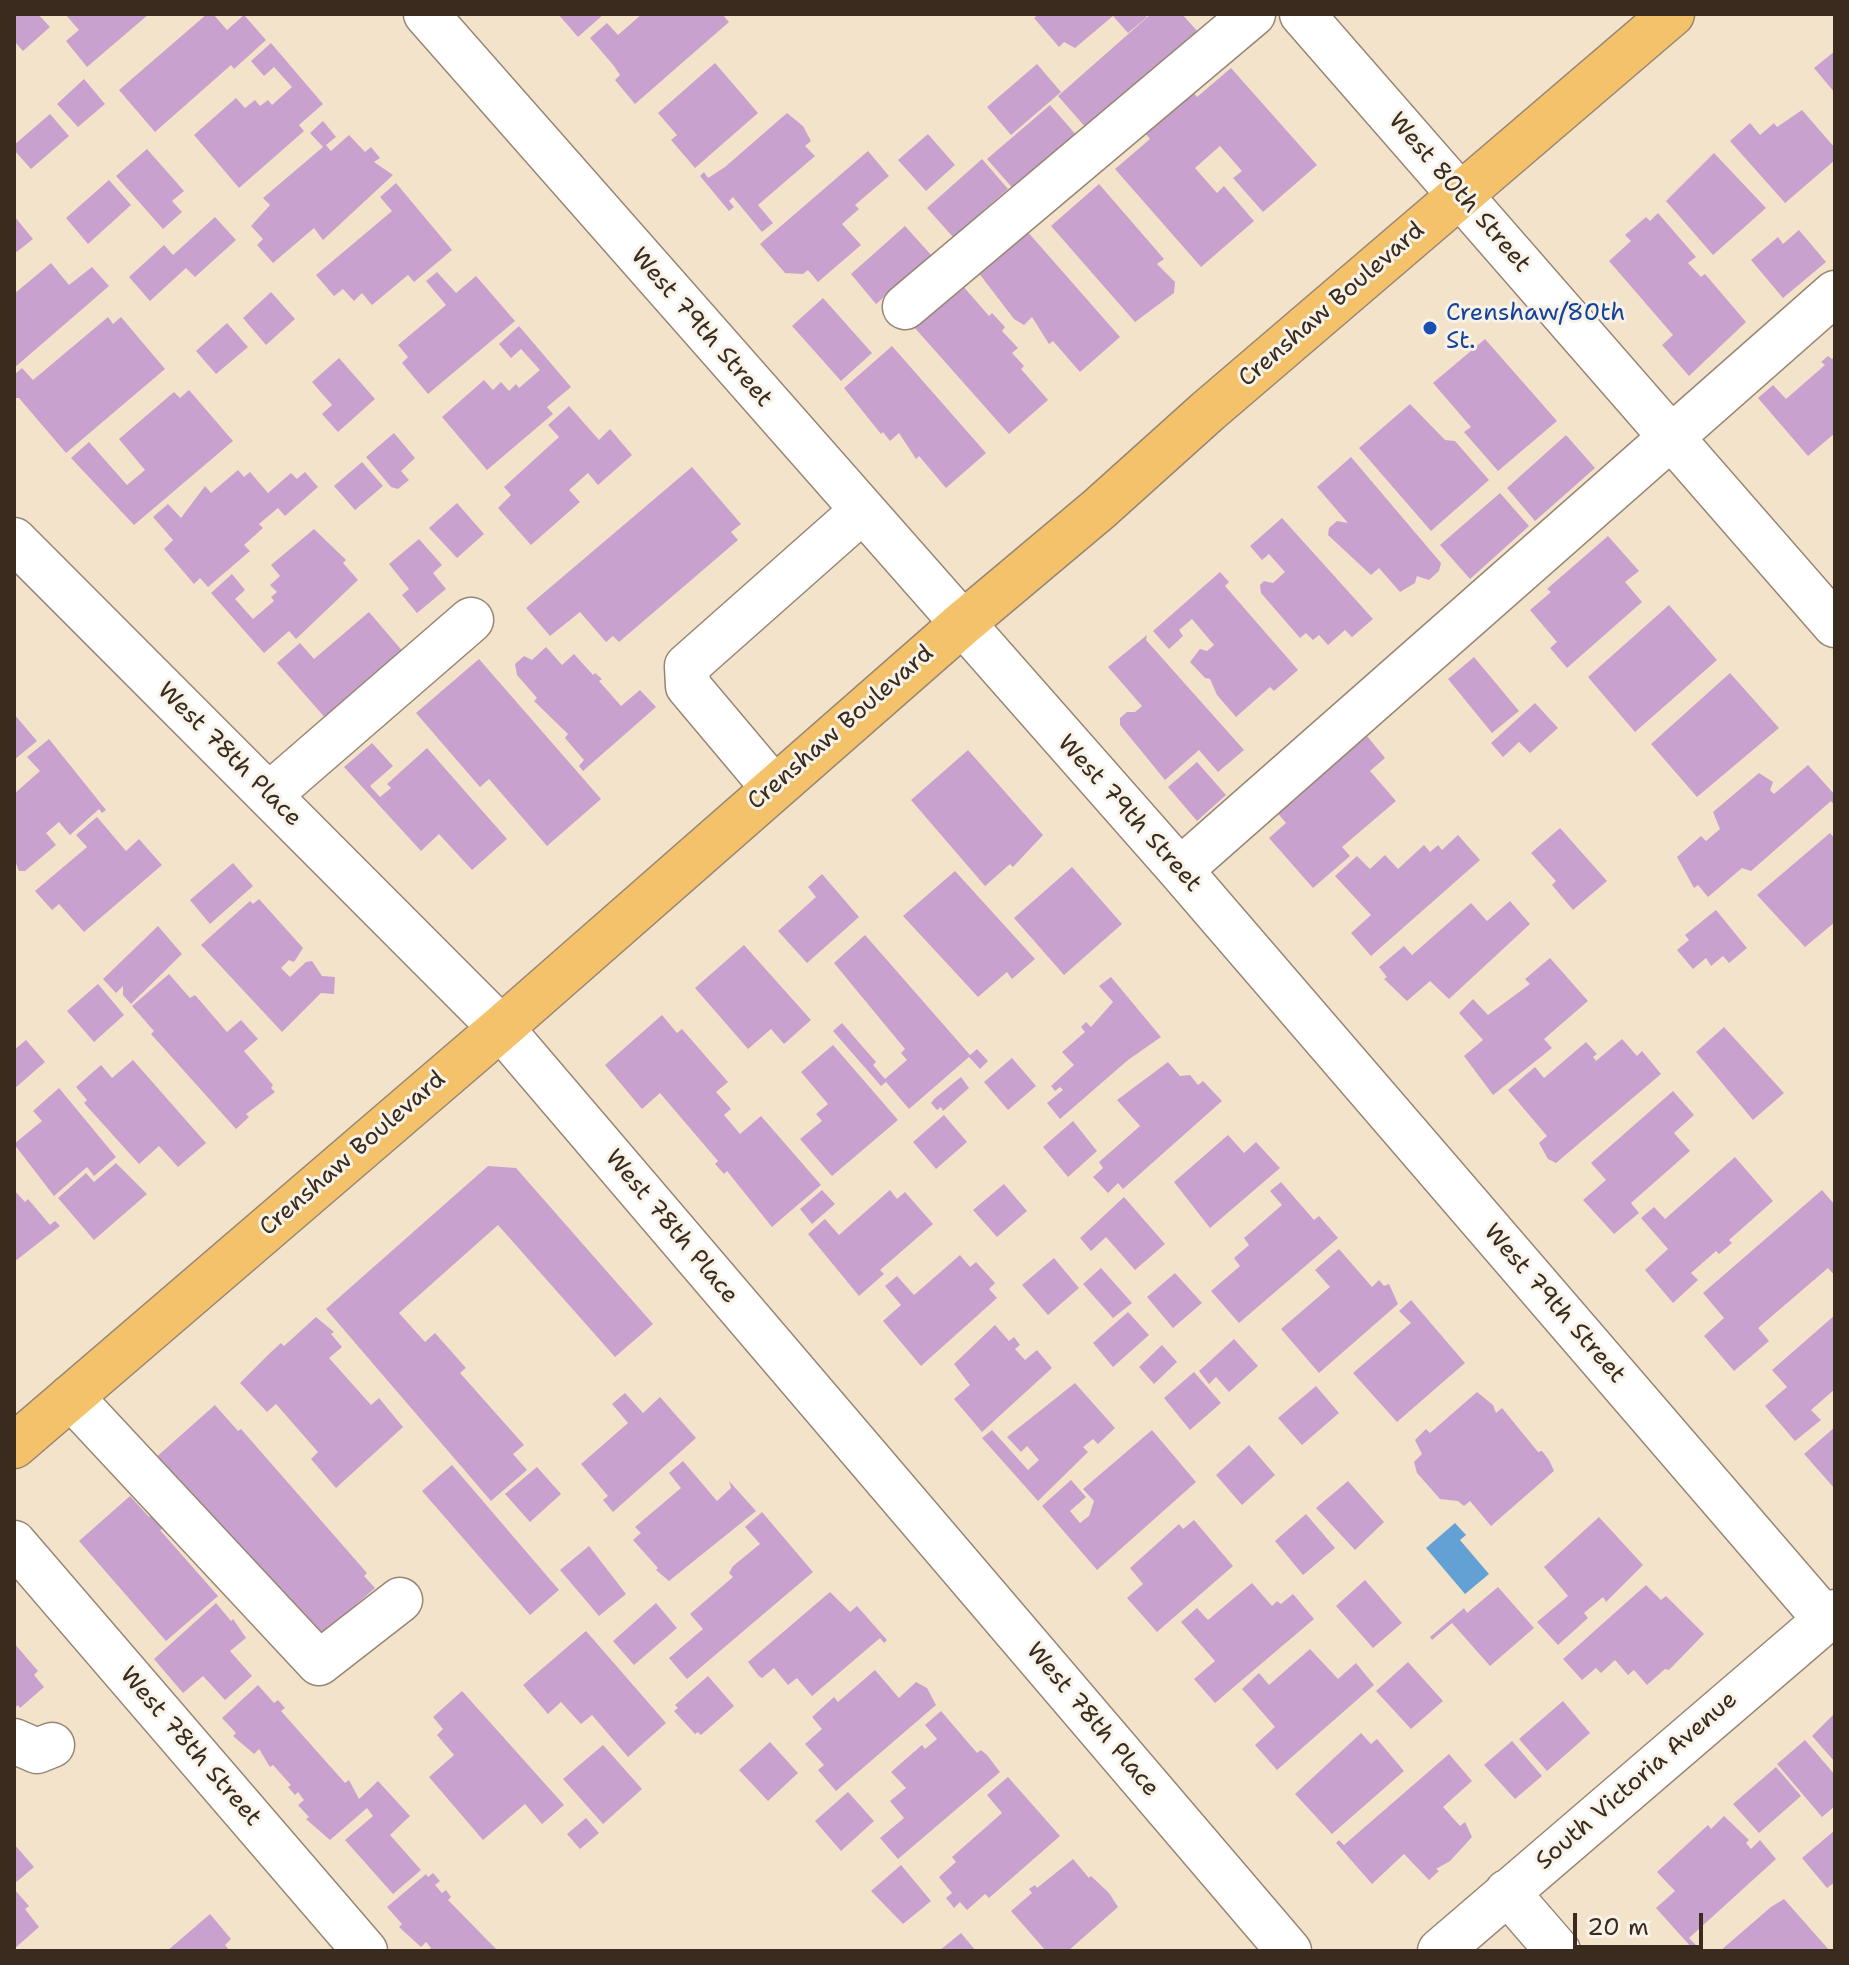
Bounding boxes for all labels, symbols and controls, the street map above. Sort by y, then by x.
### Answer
street label: West 80th Street [1382,107,1536,279]
street label: Crenshaw Boulevard [1233,217,1431,393]
street label: West 79th Street [624,242,778,414]
place label: Crenshaw/80th St. [1446,300,1625,356]
marker: Crenshaw/80th St. [1421,319,1439,337]
street label: Crenshaw Boulevard [742,640,940,816]
street label: West 78th Place [151,677,307,833]
street label: West 79th Street [1051,729,1207,899]
street label: Crenshaw Boulevard [254,1066,452,1242]
street label: West 78th Place [598,1144,744,1310]
street label: West 79th Street [1477,1218,1631,1390]
street label: West 78th Place [1019,1637,1165,1803]
street label: West 78th Street [113,1661,267,1833]
street label: South Victoria Avenue [1530,1686,1744,1876]
scale bar [1577,1897,1707,1947]
text: 20 m [1587,1911,1649,1943]

